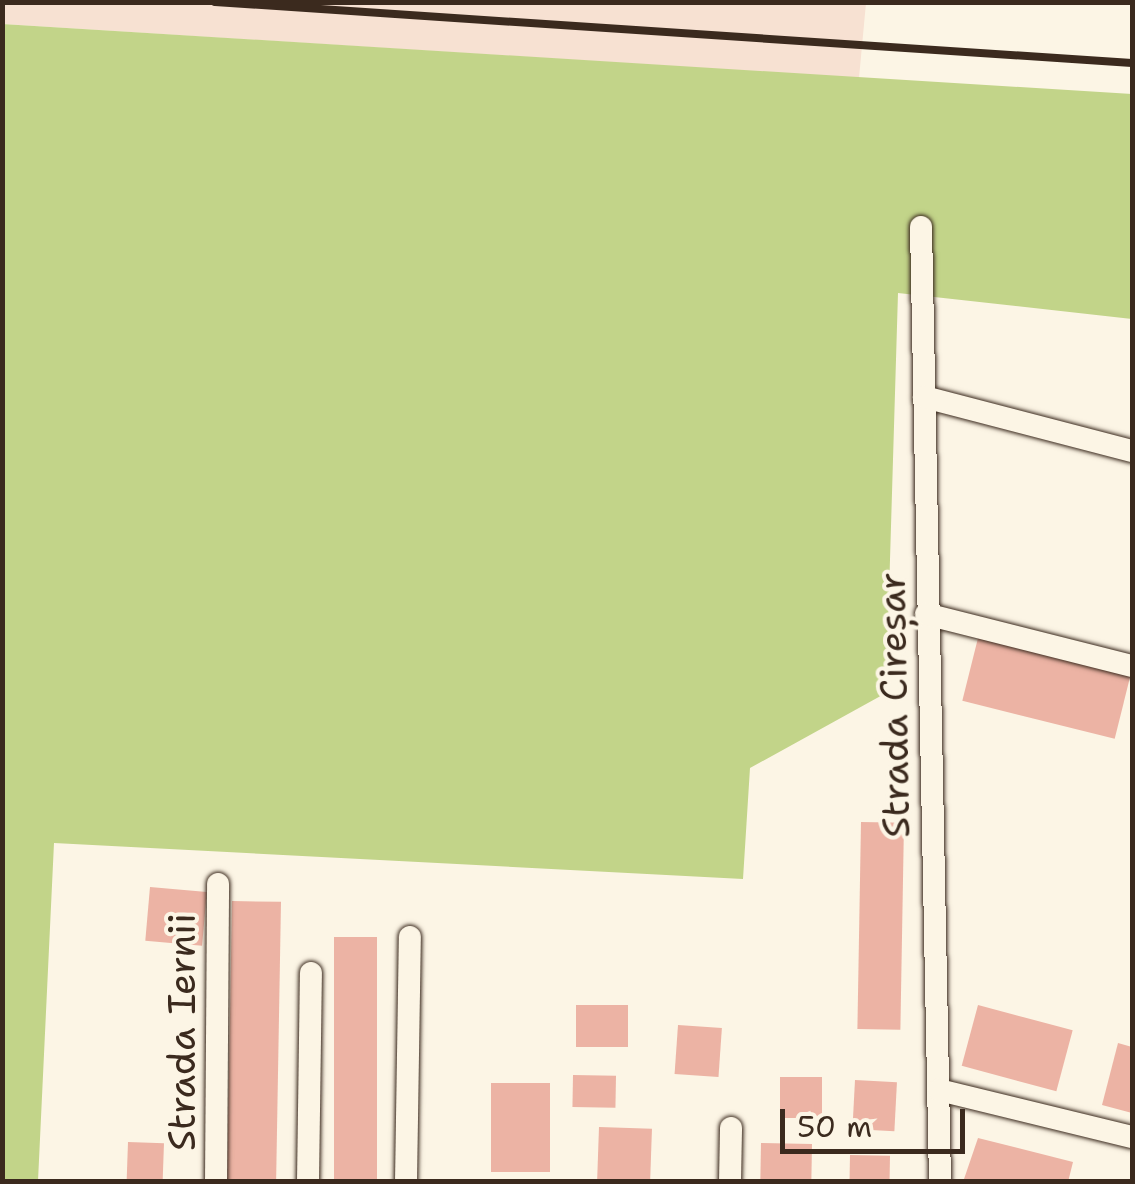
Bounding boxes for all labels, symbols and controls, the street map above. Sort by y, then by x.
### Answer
street label: Strada Cireșar [869,572,919,838]
street label: Strada Iernii [159,913,205,1151]
scale bar [785,1089,970,1151]
text: 50 m [797,1106,872,1147]

